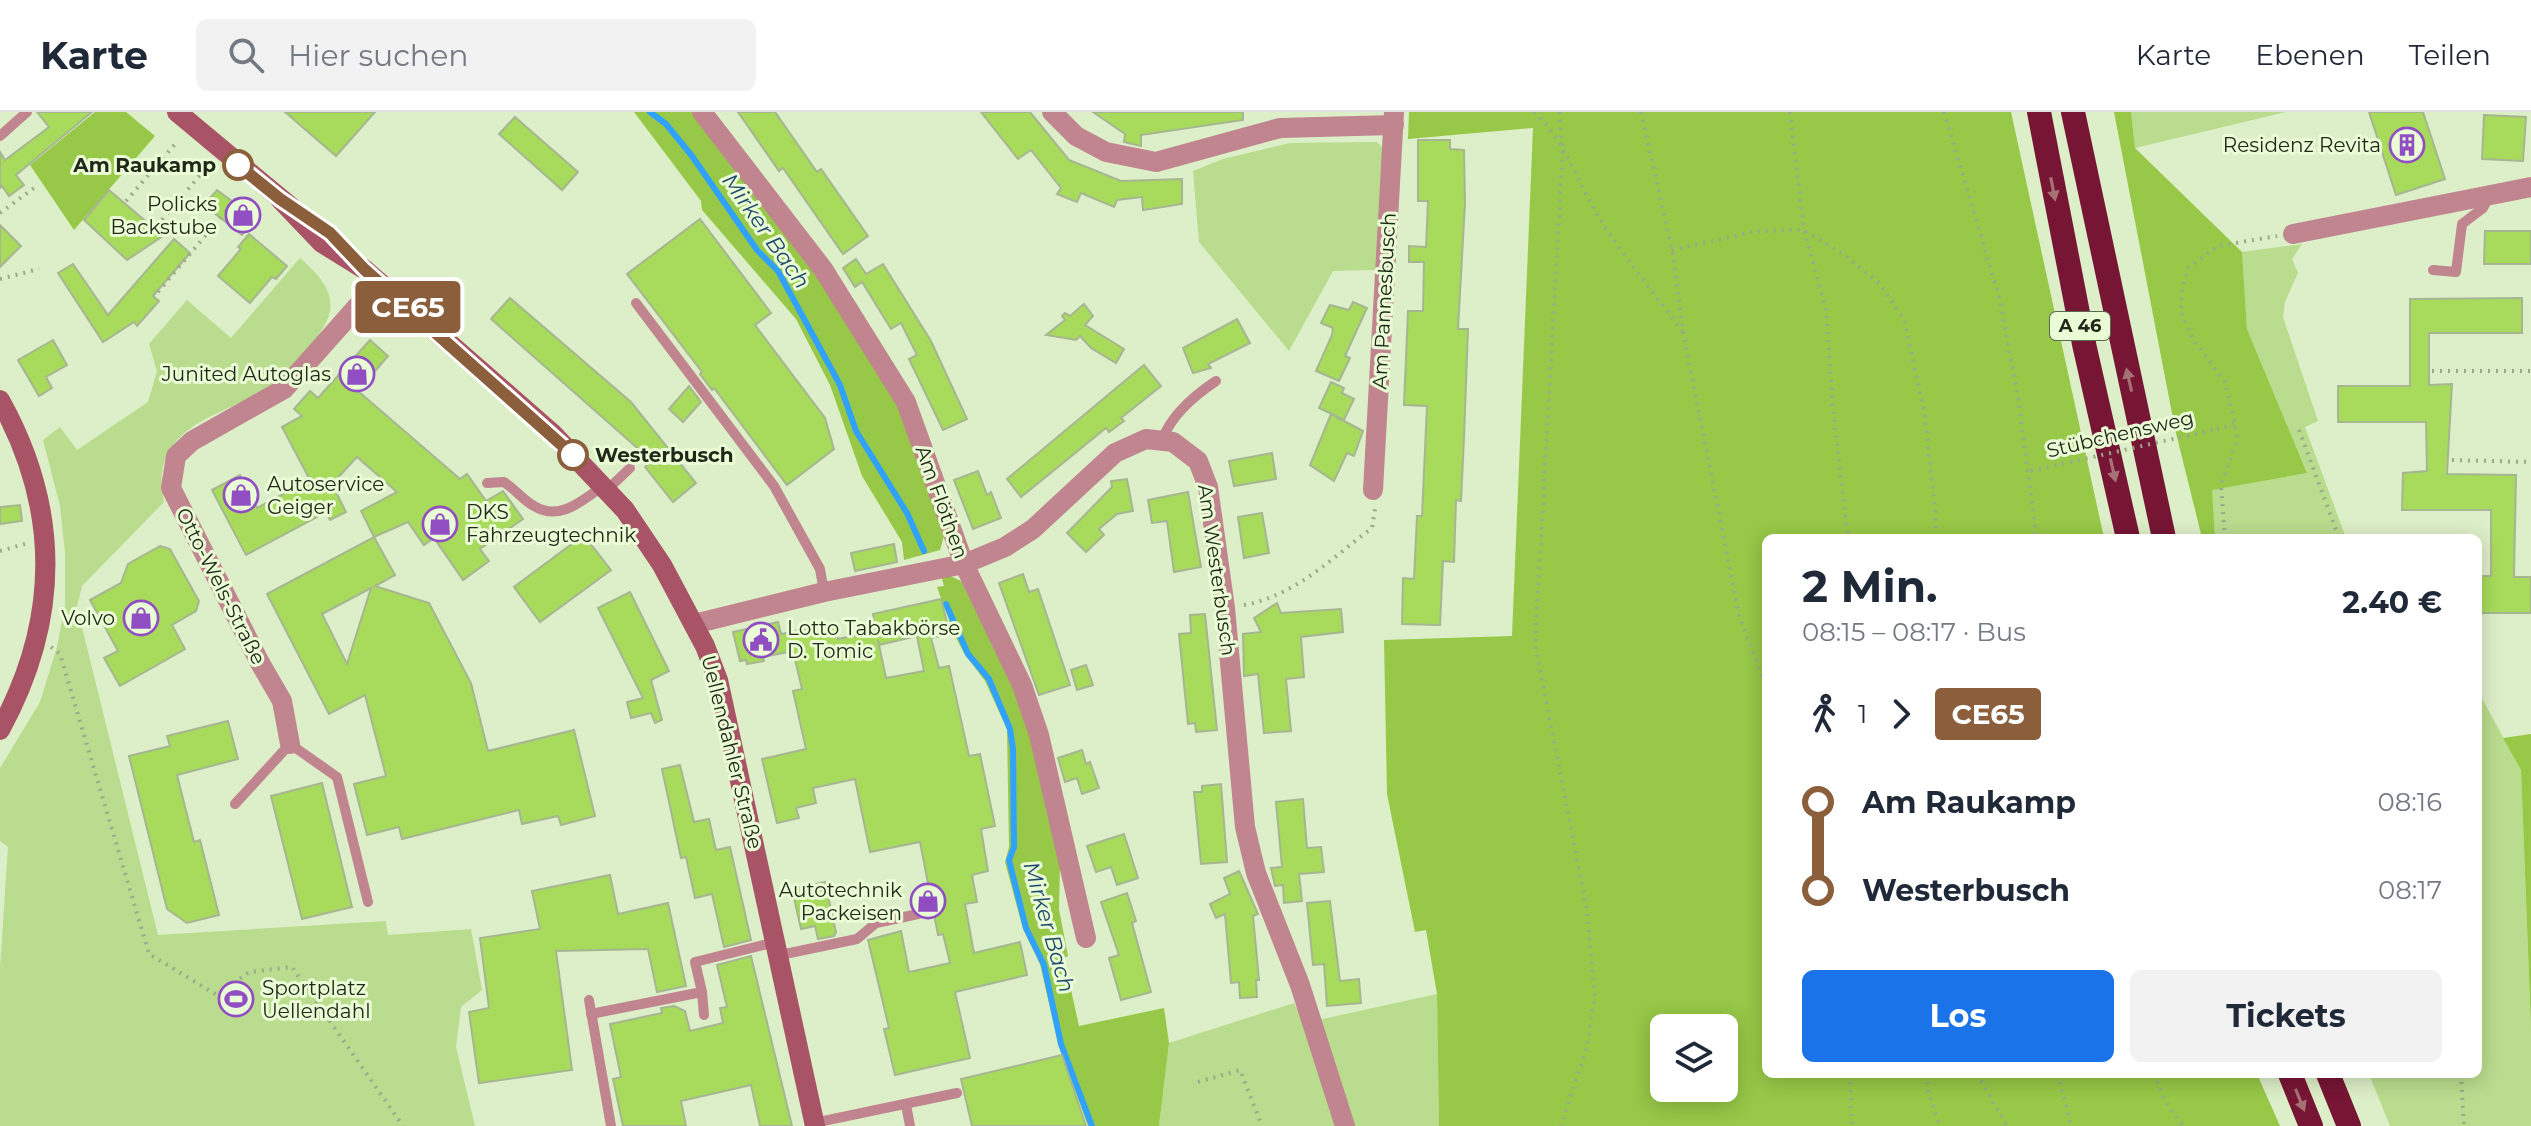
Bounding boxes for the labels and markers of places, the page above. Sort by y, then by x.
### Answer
building icon: Residenz Revita [2388,126,2426,164]
place label: Residenz Revita [2223,133,2381,157]
marker: Am Raukamp [223,150,253,180]
place label: Am Raukamp [72,153,216,177]
place label: Policks Backstube [110,192,217,239]
shop icon: Policks Backstube [224,196,262,234]
shop icon: Junited Autoglas [338,355,376,393]
place label: Junited Autoglas [161,362,331,386]
marker: Westerbusch [558,440,588,470]
place label: Westerbusch [595,443,734,467]
place label: Autoservice Geiger [267,472,384,519]
shop icon: Autoservice Geiger [222,476,260,514]
place label: DKS Fahrzeugtechnik [466,500,636,547]
shop icon: DKS Fahrzeugtechnik [421,505,459,543]
shop icon: Volvo [122,599,160,637]
place label: Volvo [61,606,115,630]
place label: Lotto Tabakbörse D. Tomic [787,616,960,663]
public building icon: Lotto Tabakbörse D. Tomic [742,621,780,659]
place label: Autotechnik Packeisen [779,878,902,925]
shop icon: Autotechnik Packeisen [909,882,947,920]
place label: Sportplatz Uellendahl [262,976,371,1023]
sports icon: Sportplatz Uellendahl [217,980,255,1018]

